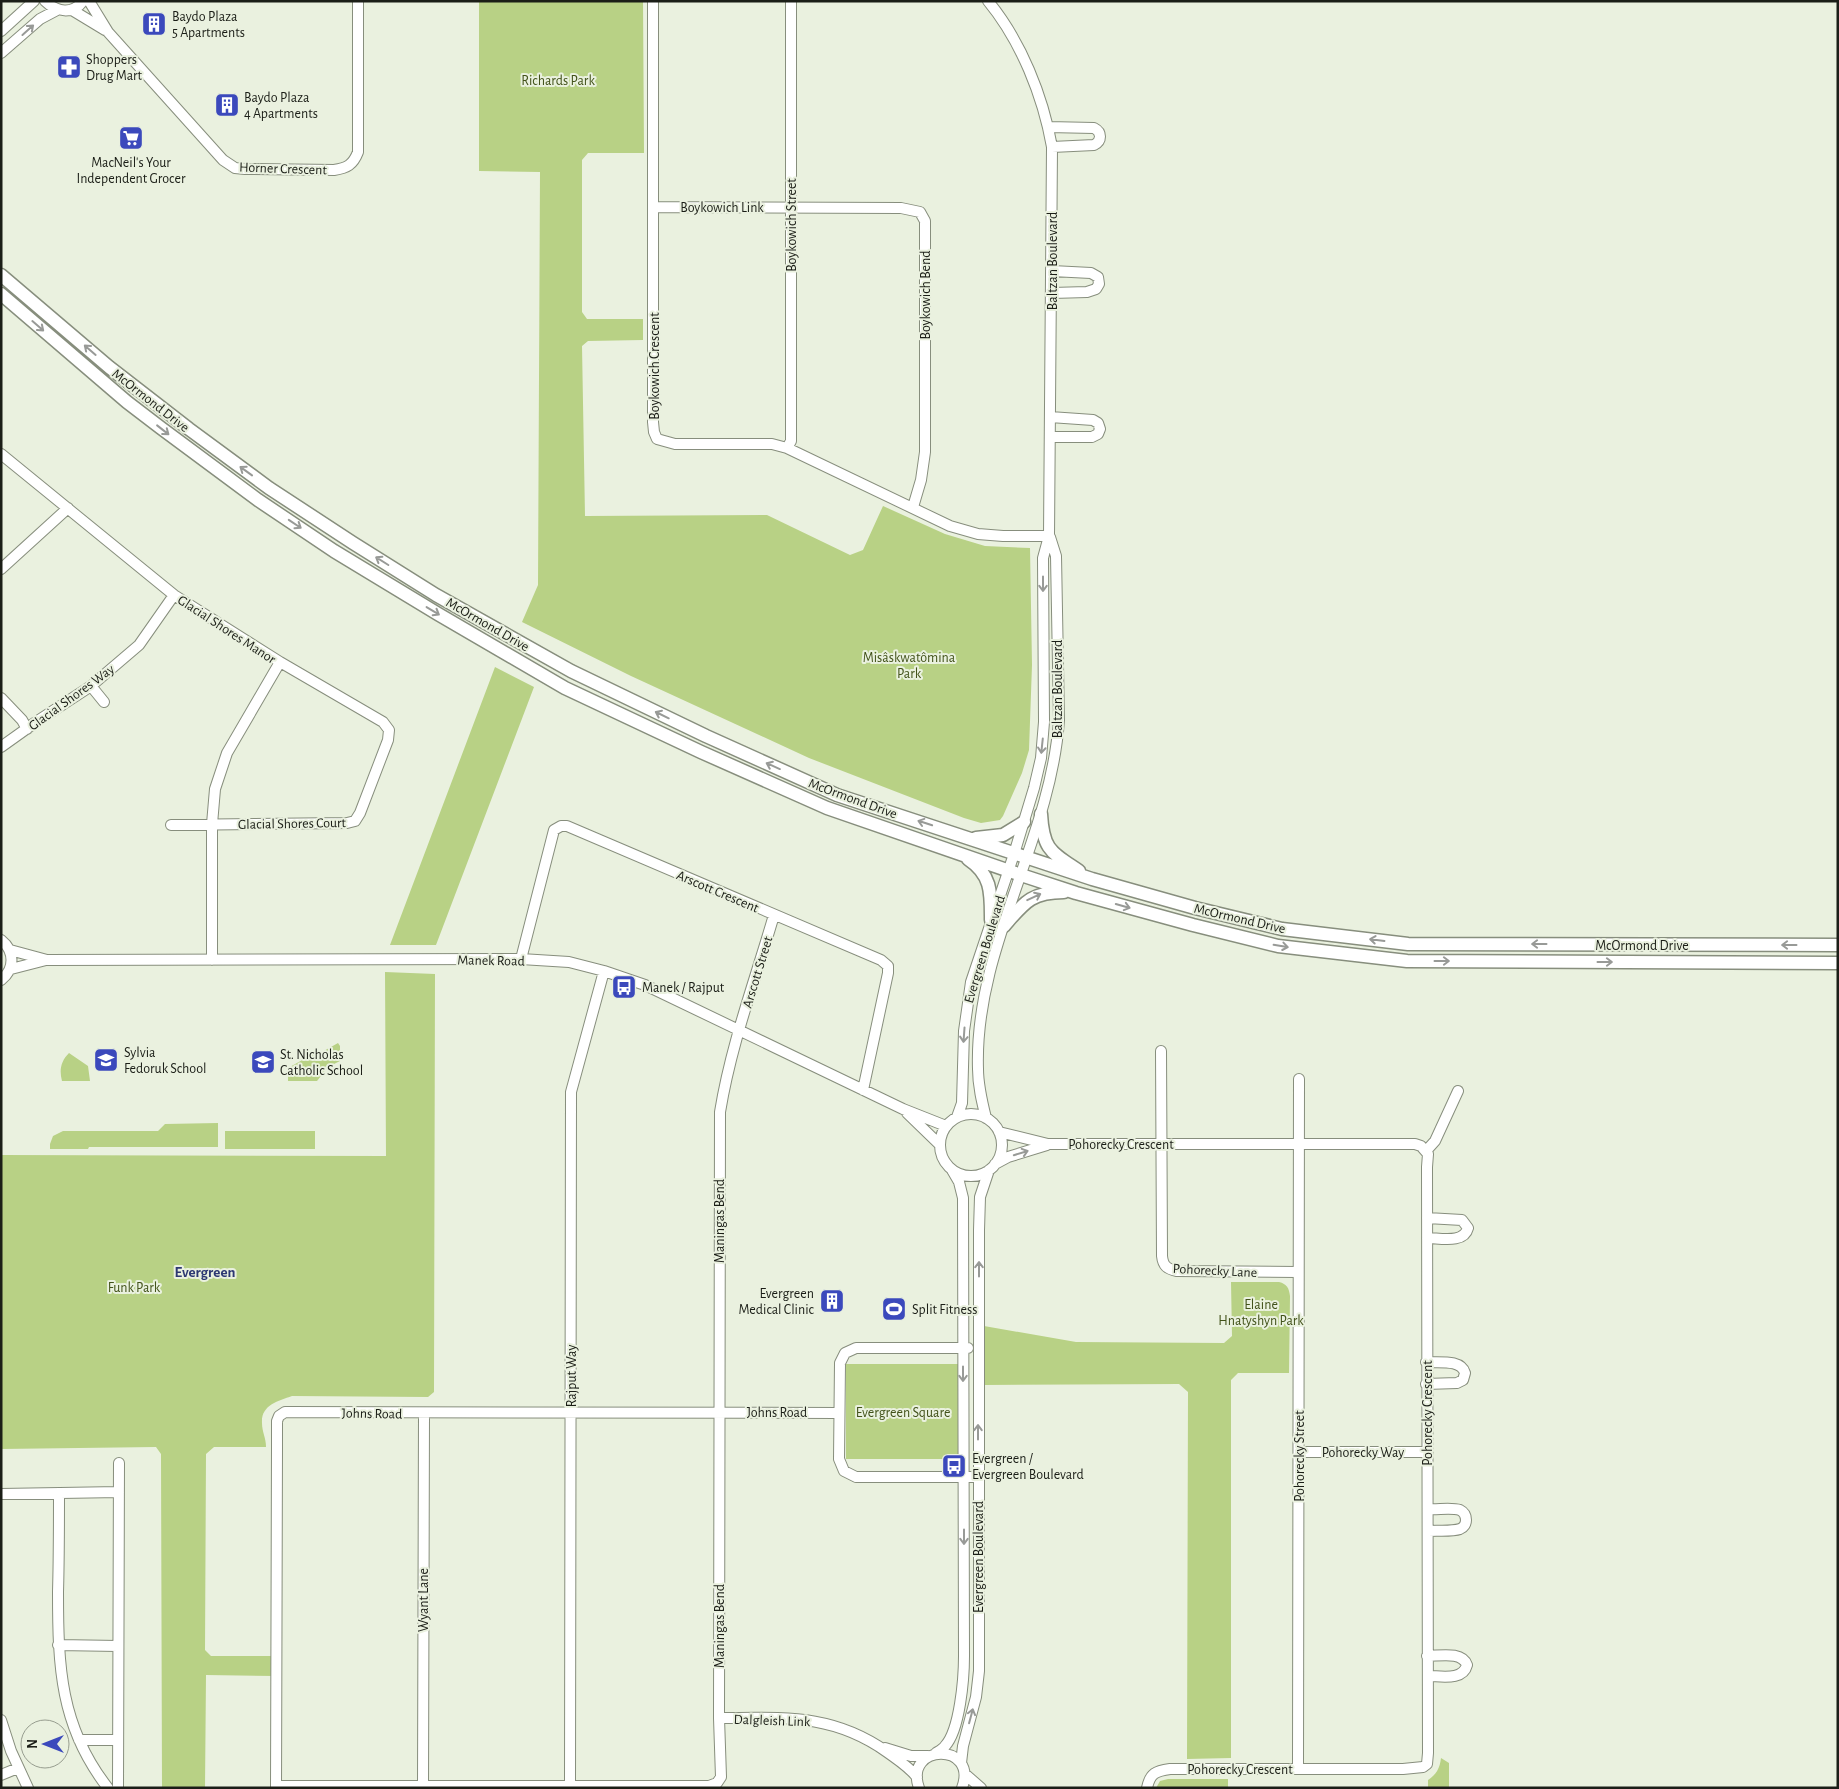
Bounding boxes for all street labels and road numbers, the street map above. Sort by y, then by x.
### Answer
street label: Horner Crescent [239,160,328,178]
street label: Boykowich Street [785,178,799,272]
street label: Boykowich Link [680,201,764,215]
street label: Baltzan Boulevard [1046,212,1060,310]
street label: Boykowich Bend [919,251,933,339]
street label: Boykowich Crescent [648,312,662,420]
street label: McOrmond Drive [109,367,192,435]
street label: Glacial Shores Manor [175,593,278,667]
street label: McOrmond Drive [444,595,531,654]
street label: Baltzan Boulevard [1051,640,1065,738]
street label: Glacial Shores Way [26,662,117,733]
street label: McOrmond Drive [806,776,899,821]
street label: Glacial Shores Court [238,816,347,832]
street label: Arscott Crescent [674,868,761,916]
street label: Evergreen Boulevard [962,894,1008,1005]
street label: McOrmond Drive [1193,902,1287,936]
street label: Arscott Street [740,934,776,1010]
street label: McOrmond Drive [1595,939,1689,953]
street label: Manek Road [457,953,525,969]
street label: Pohorecky Crescent [1068,1138,1174,1152]
street label: Maningas Bend [713,1179,727,1263]
street label: Pohorecky Lane [1172,1262,1257,1280]
street label: Rajput Way [565,1345,579,1407]
street label: Pohorecky Crescent [1421,1360,1435,1466]
street label: Johns Road [342,1406,402,1422]
street label: Johns Road [747,1406,807,1420]
street label: Pohorecky Street [1293,1410,1307,1502]
street label: Pohorecky Way [1322,1446,1404,1460]
street label: Evergreen Boulevard [972,1501,986,1613]
street label: Wyant Lane [417,1568,431,1632]
street label: Maningas Bend [713,1584,727,1668]
street label: Dalgleish Link [733,1713,811,1729]
street label: Pohorecky Crescent [1187,1763,1293,1777]

